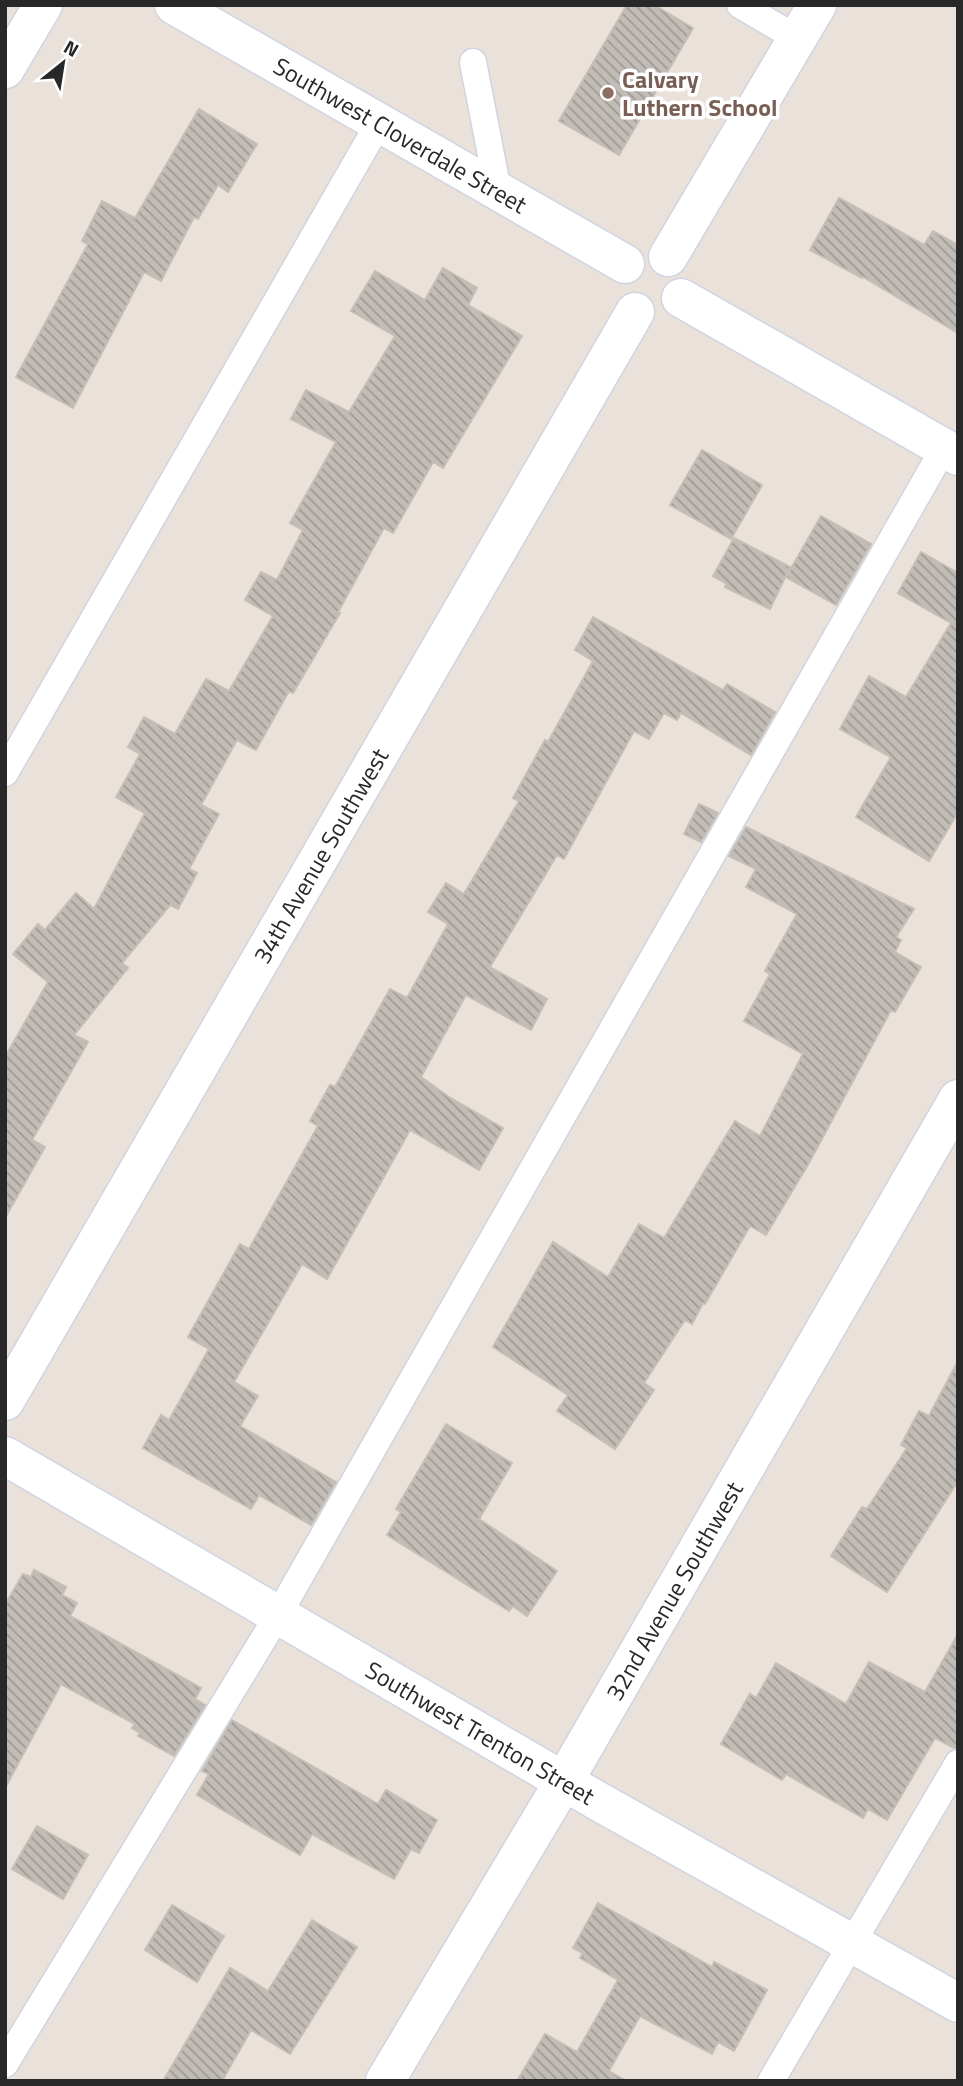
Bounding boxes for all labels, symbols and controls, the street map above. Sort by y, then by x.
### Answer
north arrow [28,28,98,98]
text: N [59,32,85,64]
street label: Southwest Cloverdale Street [267,48,534,222]
place label: Calvary Luthern School [622,61,777,125]
marker: Calvary Luthern School [600,85,616,101]
street label: 34th Avenue Southwest [244,741,397,970]
street label: 32nd Avenue Southwest [596,1474,752,1707]
street label: Southwest Trenton Street [359,1652,602,1814]

